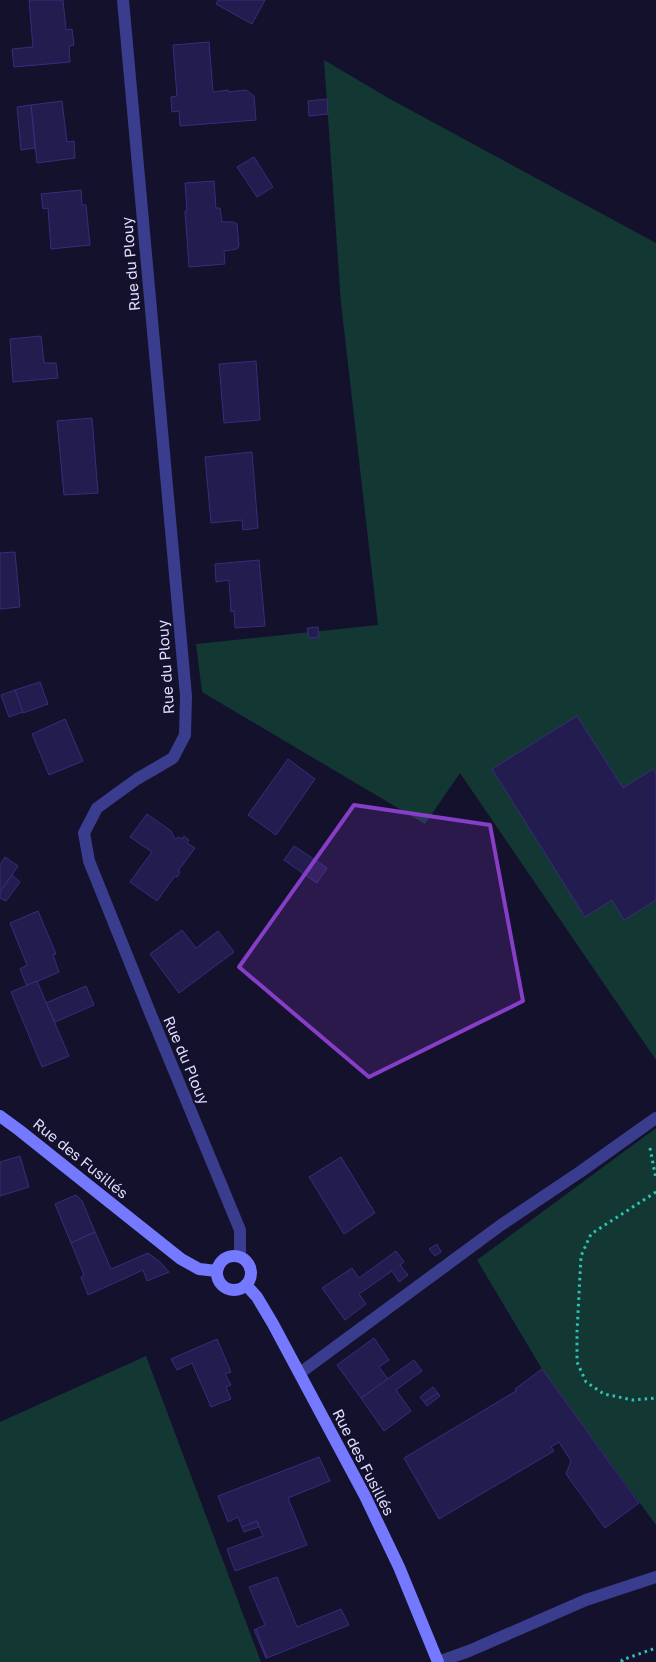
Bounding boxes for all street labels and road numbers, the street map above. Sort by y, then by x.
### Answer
street label: Rue du Plouy [117,216,143,312]
street label: Rue du Plouy [153,619,177,715]
street label: Rue du Plouy [160,1013,214,1108]
street label: Rue des Fusillés [30,1114,132,1202]
street label: Rue des Fusillés [329,1406,399,1518]

